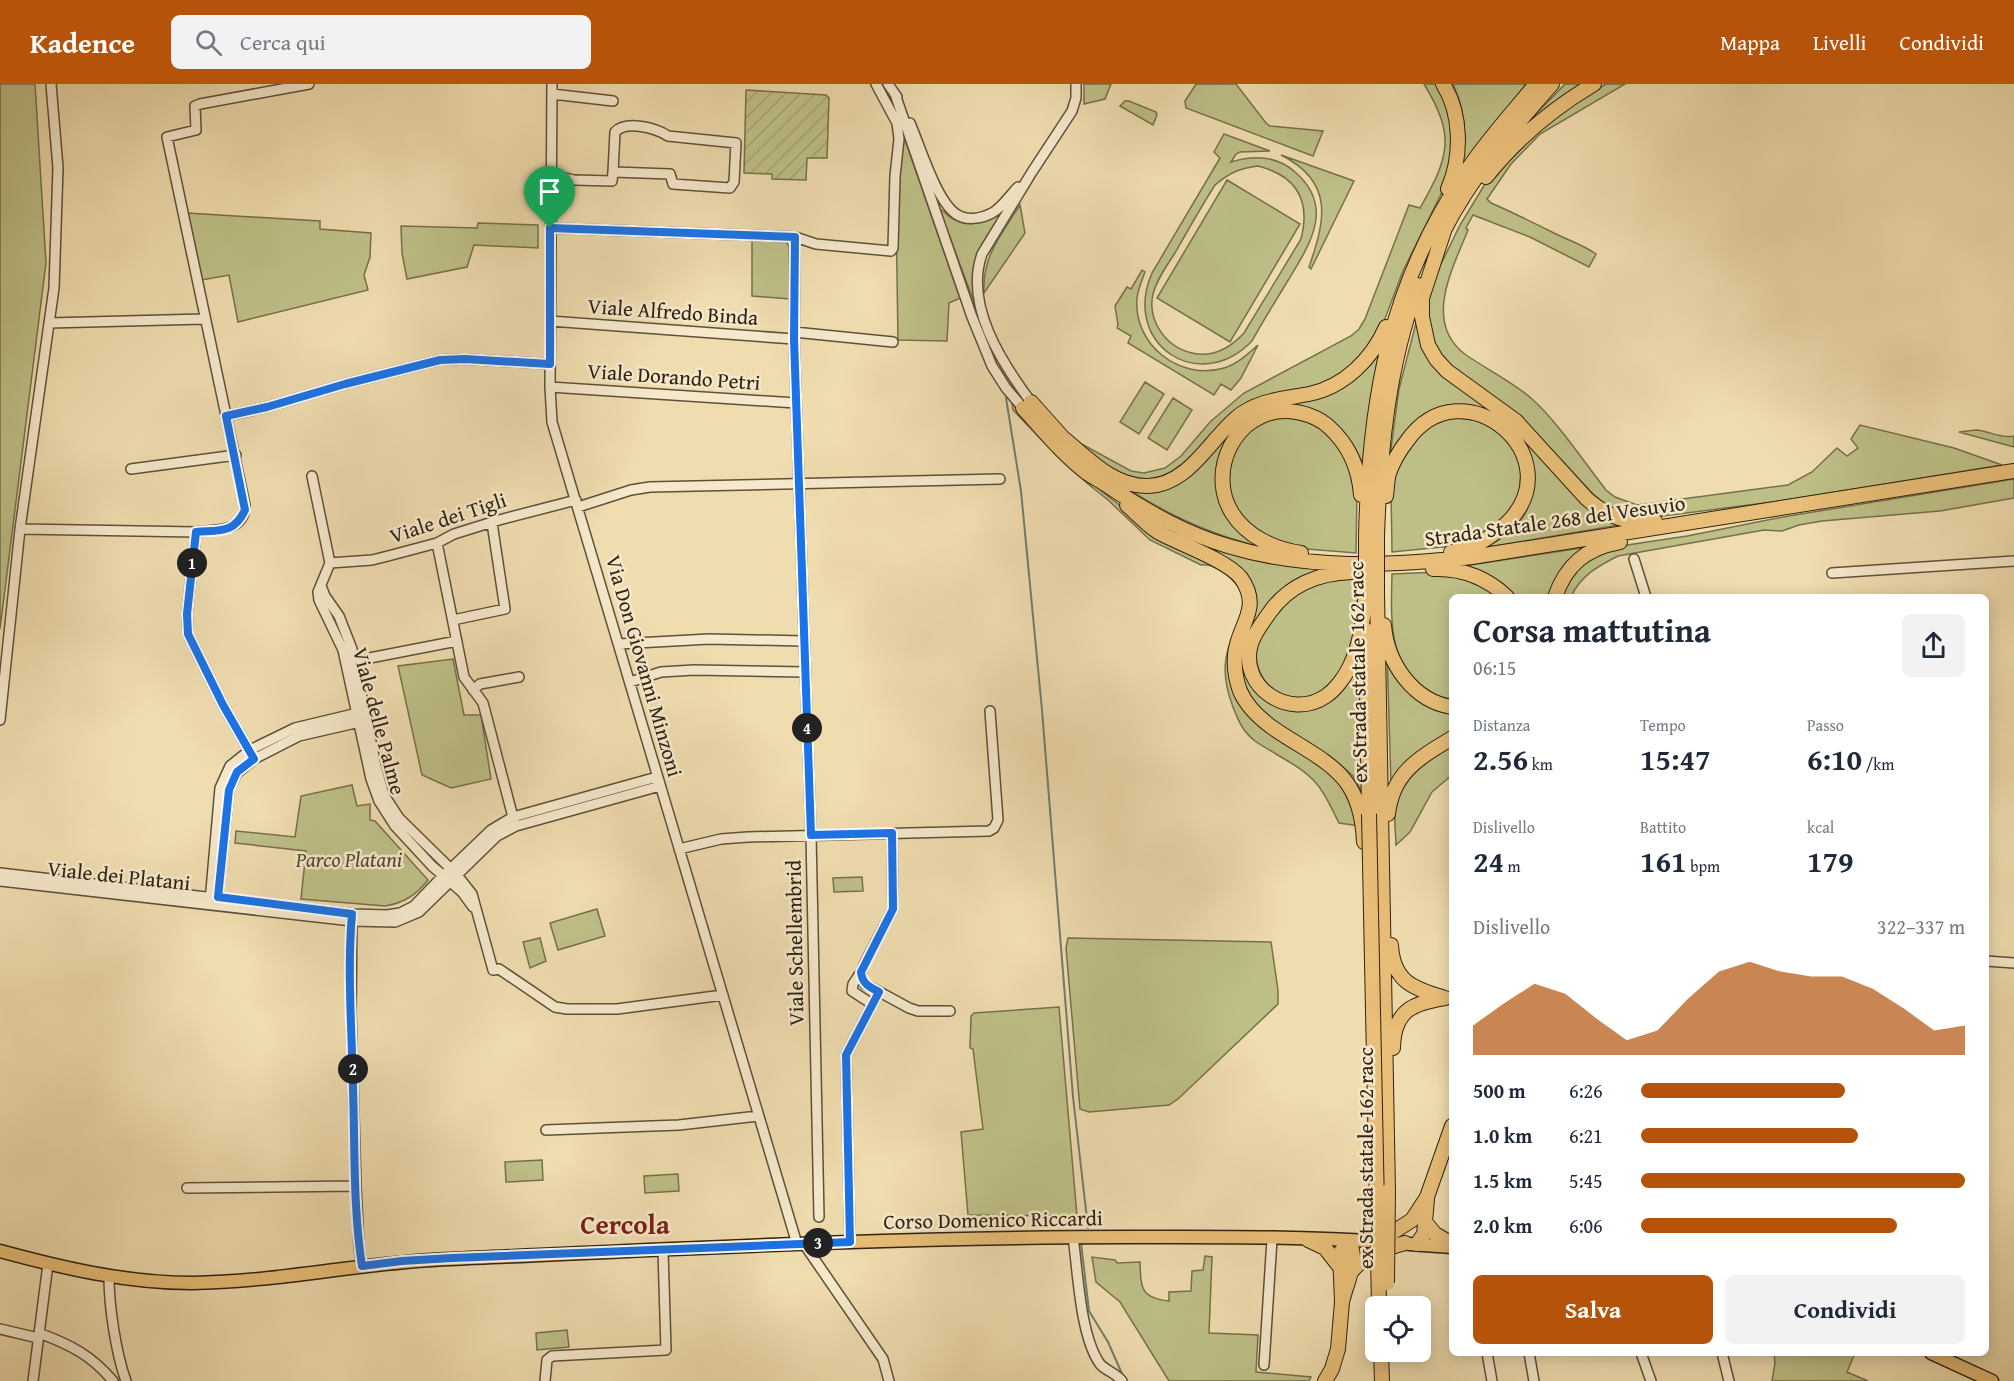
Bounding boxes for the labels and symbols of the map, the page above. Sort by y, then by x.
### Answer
pin [524,166,575,228]
street label: Viale Alfredo Binda [587,290,759,333]
street label: Viale Dorando Petri [587,355,762,398]
street label: Viale dei Tigli [385,484,510,551]
street label: Strada Statale 268 del Vesuvio [1423,487,1687,554]
pin: 1 [177,548,207,578]
street label: Via Don Giovanni Minzoni [598,551,691,780]
street label: ex Strada statale 162 racc [1340,561,1375,783]
street label: Viale delle Palme [345,644,414,798]
pin: 4 [792,713,822,743]
park label: Parco Platani [295,844,403,875]
street label: Viale dei Platani [46,853,192,898]
street label: Viale Schellembrid [778,859,811,1026]
street label: ex Strada statale 162 racc [1350,1047,1381,1269]
pin: 2 [338,1054,368,1084]
street label: Corso Domenico Riccardi [883,1202,1103,1237]
district label: Cercola [580,1204,670,1244]
pin: 3 [803,1228,833,1258]

